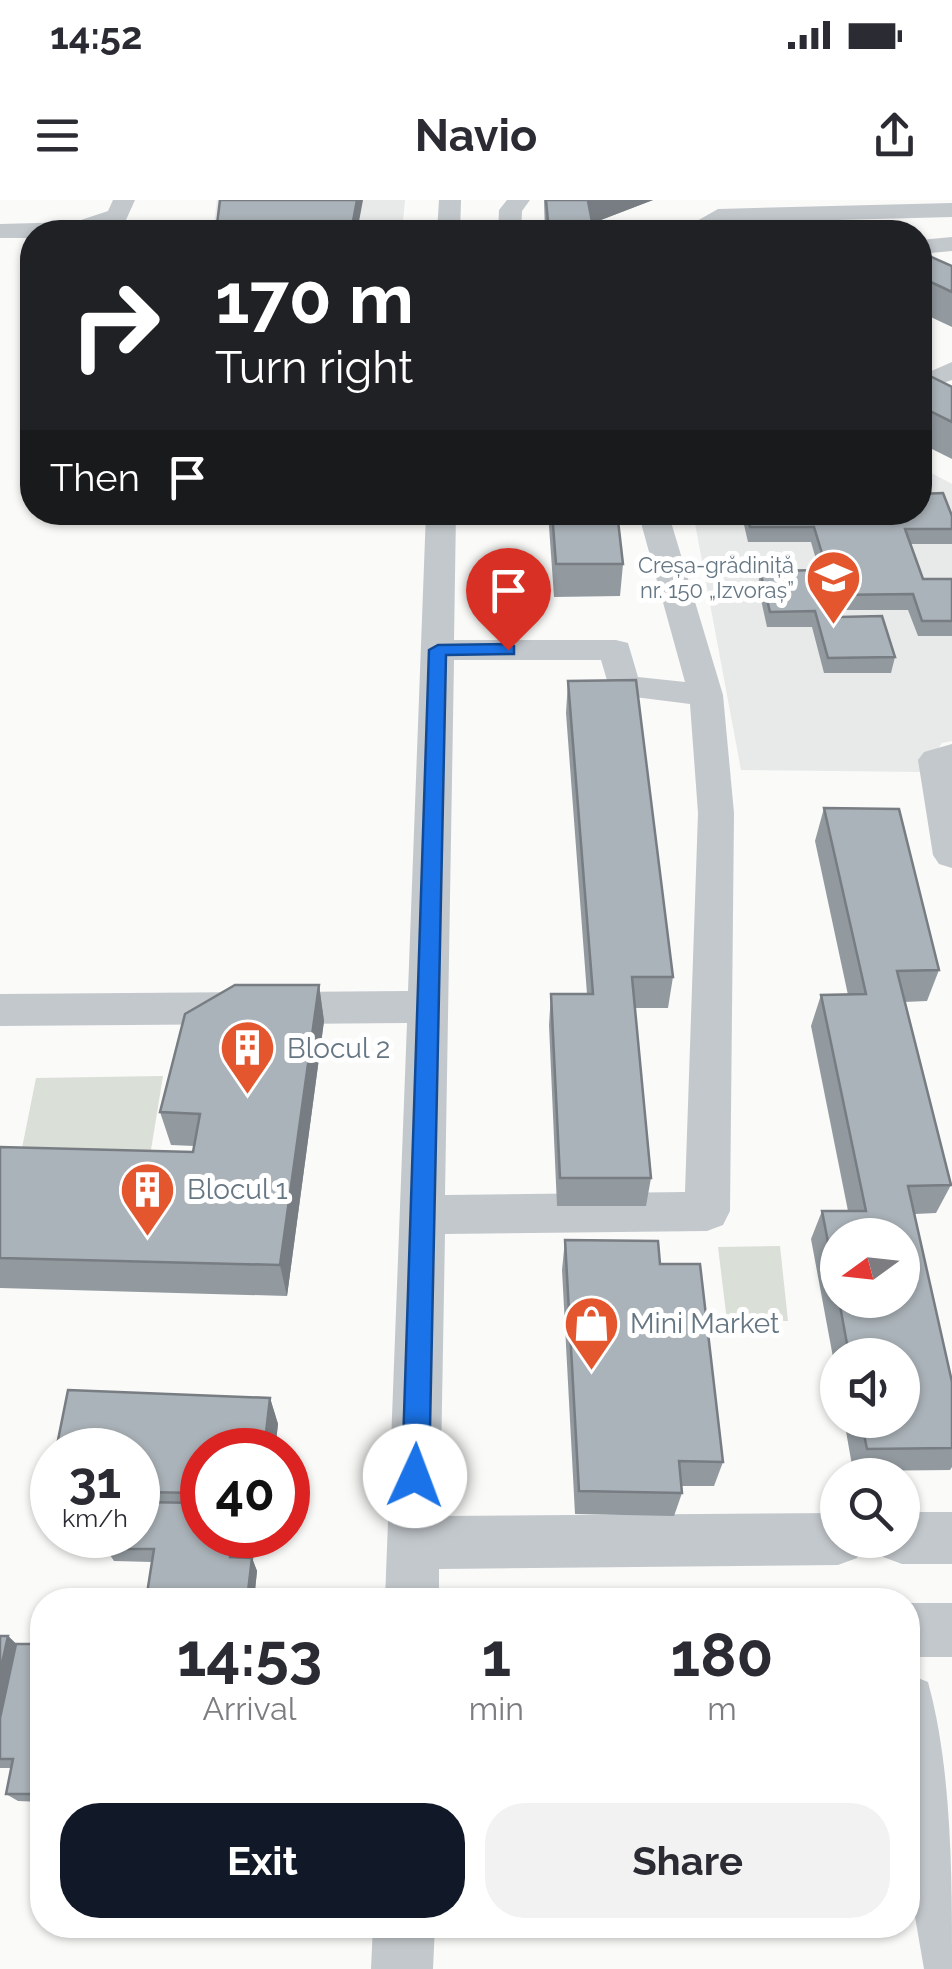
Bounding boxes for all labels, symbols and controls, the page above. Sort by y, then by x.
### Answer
text: 14:52 [50,13,142,58]
icon: menu [30,108,85,163]
icon: share [867,108,922,163]
text: Navio [415,109,537,162]
text: 170 m [215,257,414,339]
icon: right [50,260,180,390]
text: Turn right [215,341,413,394]
icon: arrive [160,450,215,505]
text: Then [50,455,140,500]
pin [466,548,551,651]
school or university icon: Creșa-grădiniță nr. 150 „Izvoraș” [803,548,863,627]
place label: Creșa-grădiniță nr. 150 „Izvoraș” [638,552,794,603]
icon: arrive [481,563,536,618]
building icon: Blocul 2 [218,1018,278,1097]
place label: Blocul 2 [287,1032,390,1065]
building icon: Blocul 1 [118,1159,178,1238]
place label: Blocul 1 [187,1173,288,1206]
north arrow [820,1218,920,1318]
map controls [820,1218,920,1558]
shop icon: Mini Market [561,1293,621,1372]
place label: Mini Market [630,1307,780,1340]
button: sound [820,1338,920,1438]
position arrow [363,1424,467,1528]
speed limit sign: 40 [180,1428,310,1558]
text: 31 [69,1451,121,1510]
button: search [820,1458,920,1558]
text: km/h [62,1503,128,1533]
text: 14:53 [177,1620,322,1690]
text: 1 [482,1620,511,1690]
text: 180 [671,1620,773,1690]
text: Arrival [202,1690,296,1727]
text: min [469,1690,524,1727]
text: m [707,1690,737,1727]
button: Exit [60,1803,465,1918]
button: Share [485,1803,890,1918]

